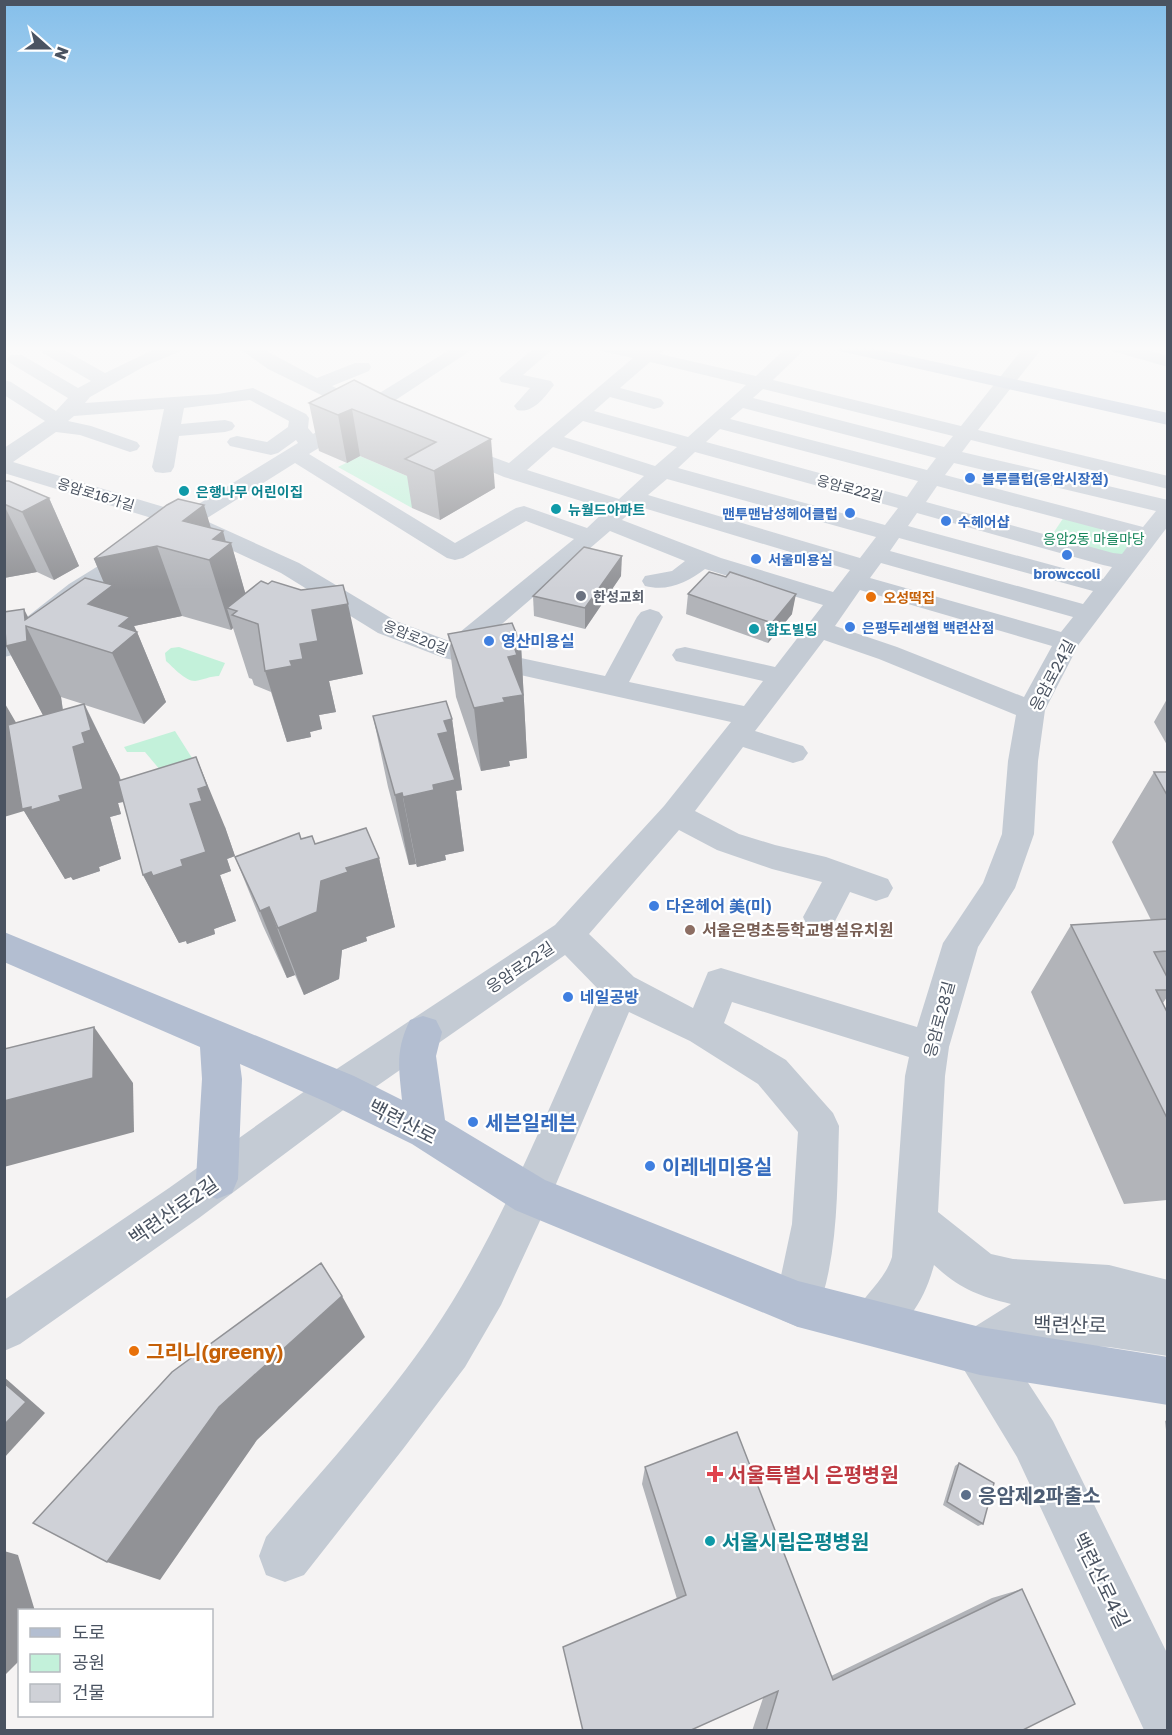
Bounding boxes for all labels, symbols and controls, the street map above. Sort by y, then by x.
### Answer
north arrow [18,18,78,78]
text: N [50,44,74,63]
place label: 블루클럽(응암시장점) [982,470,1109,487]
street label: 응암로22길 [815,471,885,505]
marker: 블루클럽(응암시장점) [963,471,977,485]
street label: 응암로16가길 [55,474,137,514]
place label: 은행나무 어린이집 [196,483,303,500]
marker: 은행나무 어린이집 [177,484,191,498]
place label: 뉴월드아파트 [568,501,645,518]
marker: 뉴월드아파트 [549,502,563,516]
place label: 맨투맨남성헤어클럽 [722,505,838,522]
marker: 맨투맨남성헤어클럽 [843,506,857,520]
place label: 수헤어샵 [958,513,1010,530]
marker: 수헤어샵 [939,514,953,528]
park label: 응암2동 마을마당 [1043,530,1145,547]
marker: browccoli [1060,548,1074,562]
place label: 서울미용실 [768,551,832,568]
marker: 서울미용실 [749,552,763,566]
place label: browccoli [1034,565,1101,582]
place label: 한성교회 [593,588,645,605]
marker: 한성교회 [574,589,588,603]
place label: 오성떡집 [883,589,935,606]
marker: 오성떡집 [864,590,878,604]
street label: 응암로20길 [381,616,451,658]
place label: 은평두레생협 백련산점 [862,619,994,636]
marker: 은평두레생협 백련산점 [843,620,857,634]
place label: 합도빌딩 [766,621,818,638]
marker: 합도빌딩 [747,622,761,636]
place label: 영산미용실 [501,631,575,651]
marker: 영산미용실 [482,634,496,648]
street label: 응암로24길 [1025,636,1079,714]
place label: 다온헤어 美(미) [666,896,772,916]
marker: 다온헤어 美(미) [647,899,661,913]
place label: 서울은명초등학교병설유치원 [702,920,893,940]
marker: 서울은명초등학교병설유치원 [683,923,697,937]
street label: 응암로22길 [482,937,558,997]
street label: 응암로28길 [919,979,959,1059]
place label: 네일공방 [580,987,639,1007]
marker: 네일공방 [561,990,575,1004]
street label: 백련산로 [365,1094,441,1148]
place label: 세븐일레븐 [485,1110,577,1134]
marker: 세븐일레븐 [466,1115,480,1129]
place label: 이레네미용실 [662,1154,772,1178]
marker: 이레네미용실 [643,1159,657,1173]
street label: 백련산로2길 [124,1170,222,1250]
street label: 백련산로 [1033,1311,1107,1337]
place label: 그리니(greeny) [146,1339,284,1363]
marker: 그리니(greeny) [127,1344,141,1358]
place label: 서울특별시 은평병원 [728,1462,899,1486]
marker: 서울특별시 은평병원 [706,1465,724,1483]
place label: 응암제2파출소 [978,1483,1101,1507]
marker: 응암제2파출소 [959,1488,973,1502]
street label: 백련산로4길 [1068,1528,1136,1632]
place label: 서울시립은평병원 [722,1529,869,1553]
marker: 서울시립은평병원 [703,1534,717,1548]
legend [18,1609,213,1717]
text: 도로 [72,1621,105,1643]
text: 공원 [72,1651,105,1673]
text: 건물 [72,1681,105,1703]

